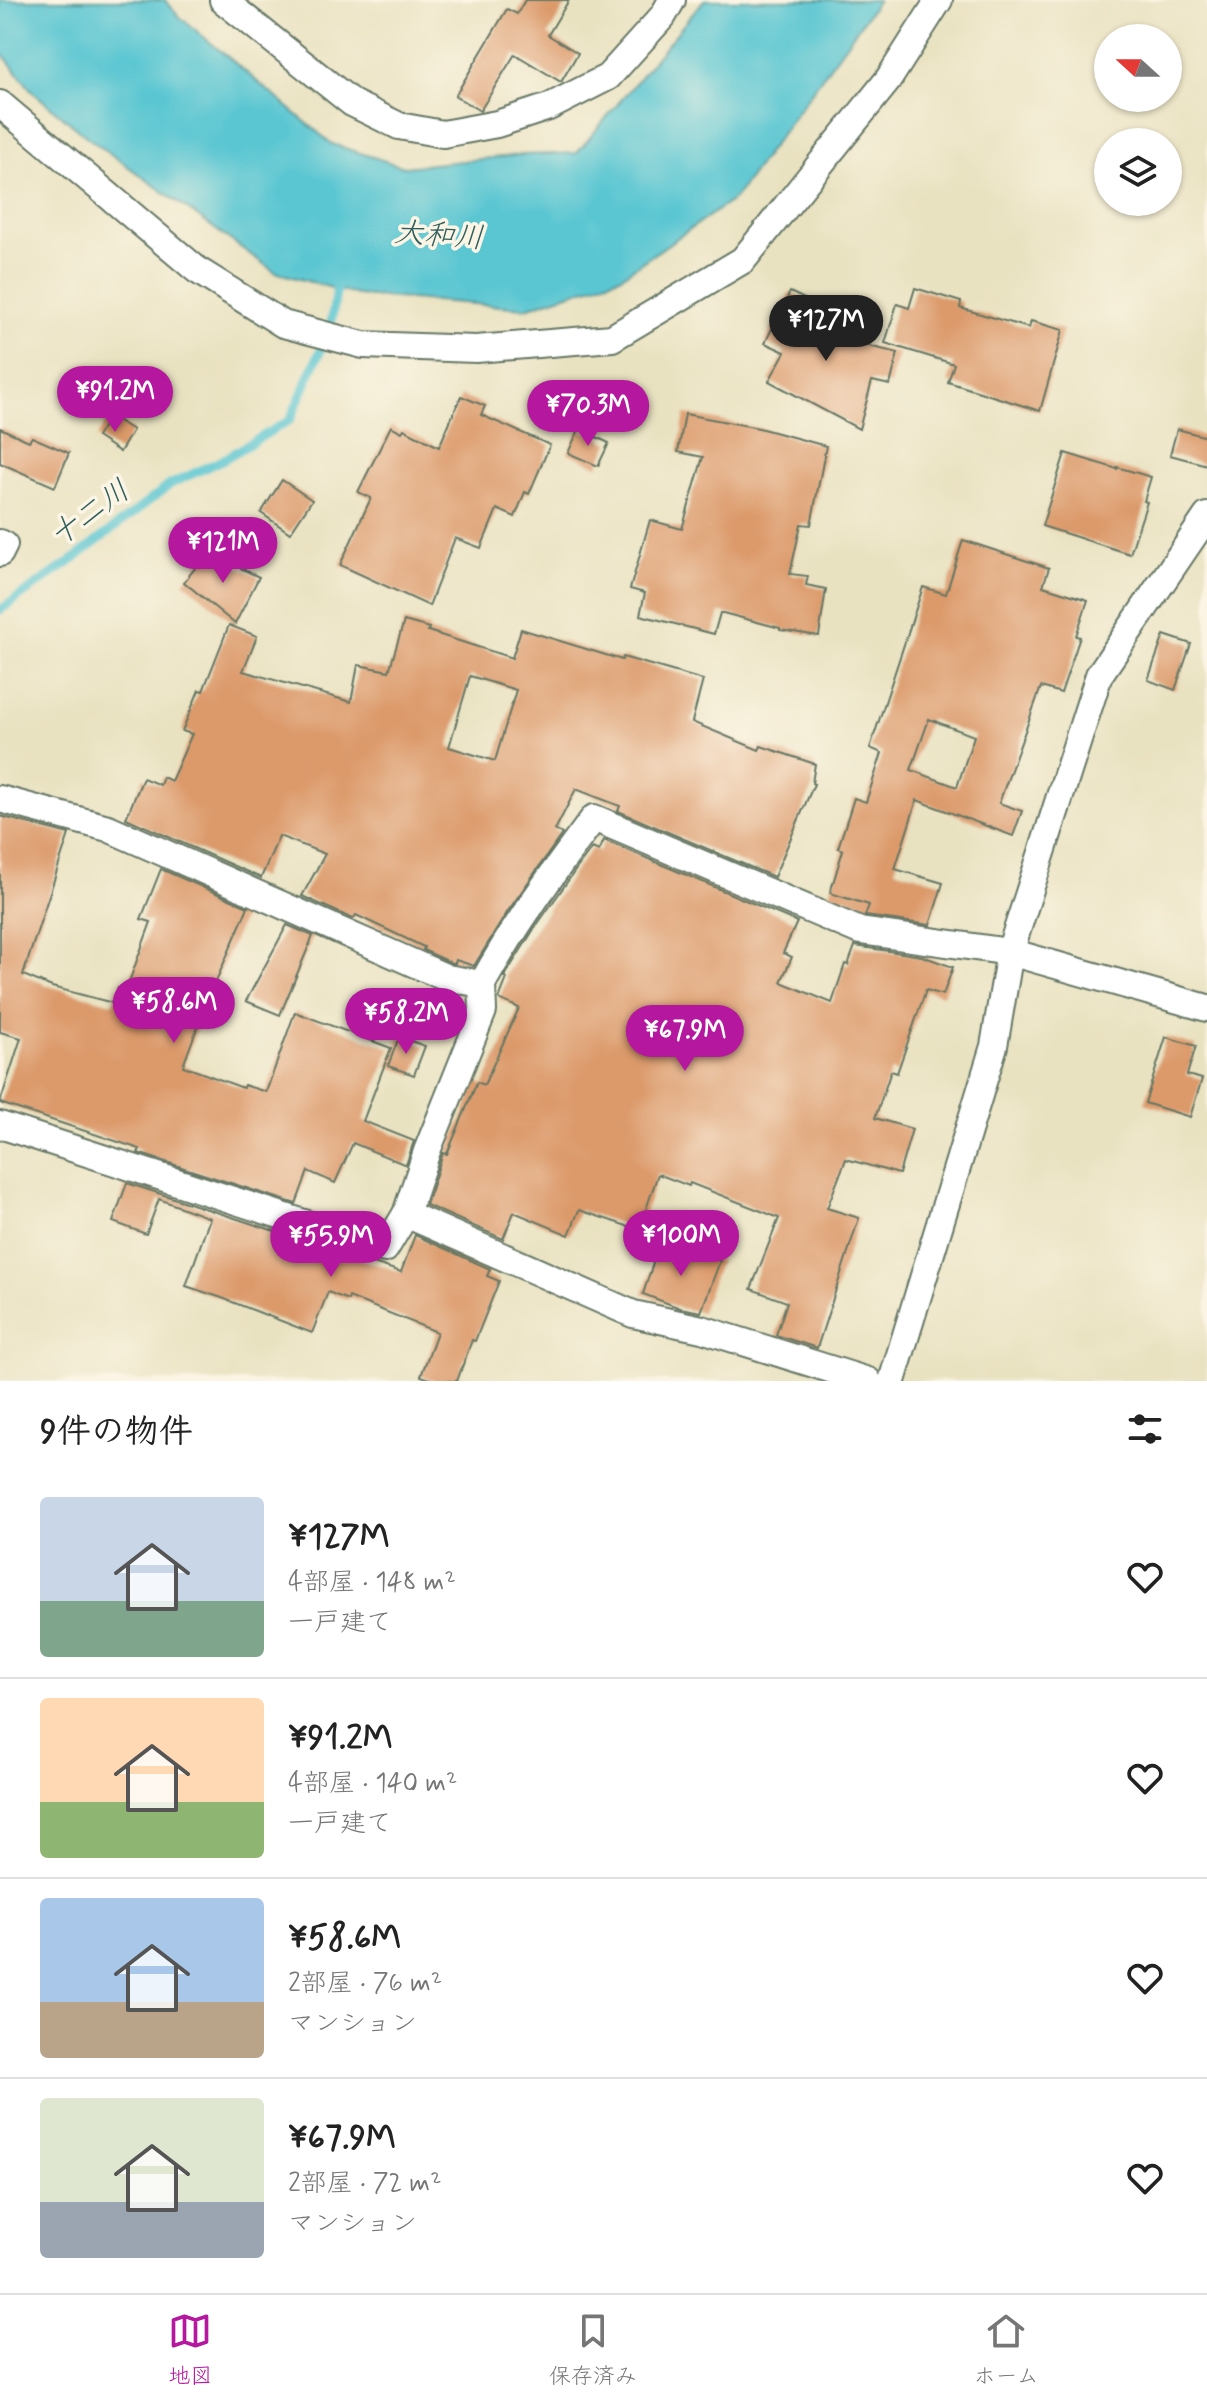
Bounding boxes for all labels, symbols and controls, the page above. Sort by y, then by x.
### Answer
north arrow [1094,24,1182,112]
map controls [1094,24,1182,216]
button: layers [1094,128,1182,216]
water label: 大和川 [393,213,485,259]
pin: ¥127M [770,295,882,363]
text: ¥127M [787,304,865,338]
pin: ¥91.2M [50,366,180,434]
text: ¥91.2M [75,375,155,409]
pin: ¥70.3M [523,380,653,448]
text: ¥70.3M [545,389,631,423]
water label: 十二川 [42,472,138,556]
pin: ¥121M [167,517,279,585]
text: ¥121M [186,526,260,560]
pin: ¥58.6M [109,977,239,1045]
text: ¥58.6M [131,986,217,1020]
pin: ¥58.2M [341,988,471,1056]
text: ¥58.2M [363,997,449,1031]
pin: ¥67.9M [620,1005,750,1073]
text: ¥67.9M [644,1014,726,1048]
pin: ¥100M [625,1210,737,1278]
pin: ¥55.9M [266,1211,396,1279]
text: ¥100M [641,1219,721,1253]
text: ¥55.9M [288,1220,374,1254]
icon: filters [1123,1407,1167,1451]
text: 9件の物件 [40,1410,193,1455]
text: ¥127M [288,1515,390,1560]
icon: home [104,1529,200,1625]
icon: heart [1123,1555,1167,1599]
text: 4部屋 · 148 m² [288,1566,456,1600]
text: 一戸建て [288,1606,392,1640]
text: ¥91.2M [288,1716,392,1761]
icon: home [104,1730,200,1826]
icon: heart [1123,1756,1167,1800]
text: 4部屋 · 140 m² [288,1767,457,1801]
text: 一戸建て [288,1807,392,1841]
text: ¥58.6M [288,1916,401,1961]
icon: home [104,1930,200,2026]
icon: heart [1123,1956,1167,2000]
text: 2部屋 · 76 m² [288,1967,442,2001]
text: マンション [288,2007,417,2041]
text: ¥67.9M [288,2116,396,2161]
icon: home [104,2130,200,2226]
icon: heart [1123,2156,1167,2200]
text: 2部屋 · 72 m² [288,2167,441,2201]
text: マンション [288,2207,417,2241]
tab: 地図 [168,2309,212,2391]
tab: 保存済み [549,2309,637,2391]
tab: ホーム [974,2309,1039,2391]

